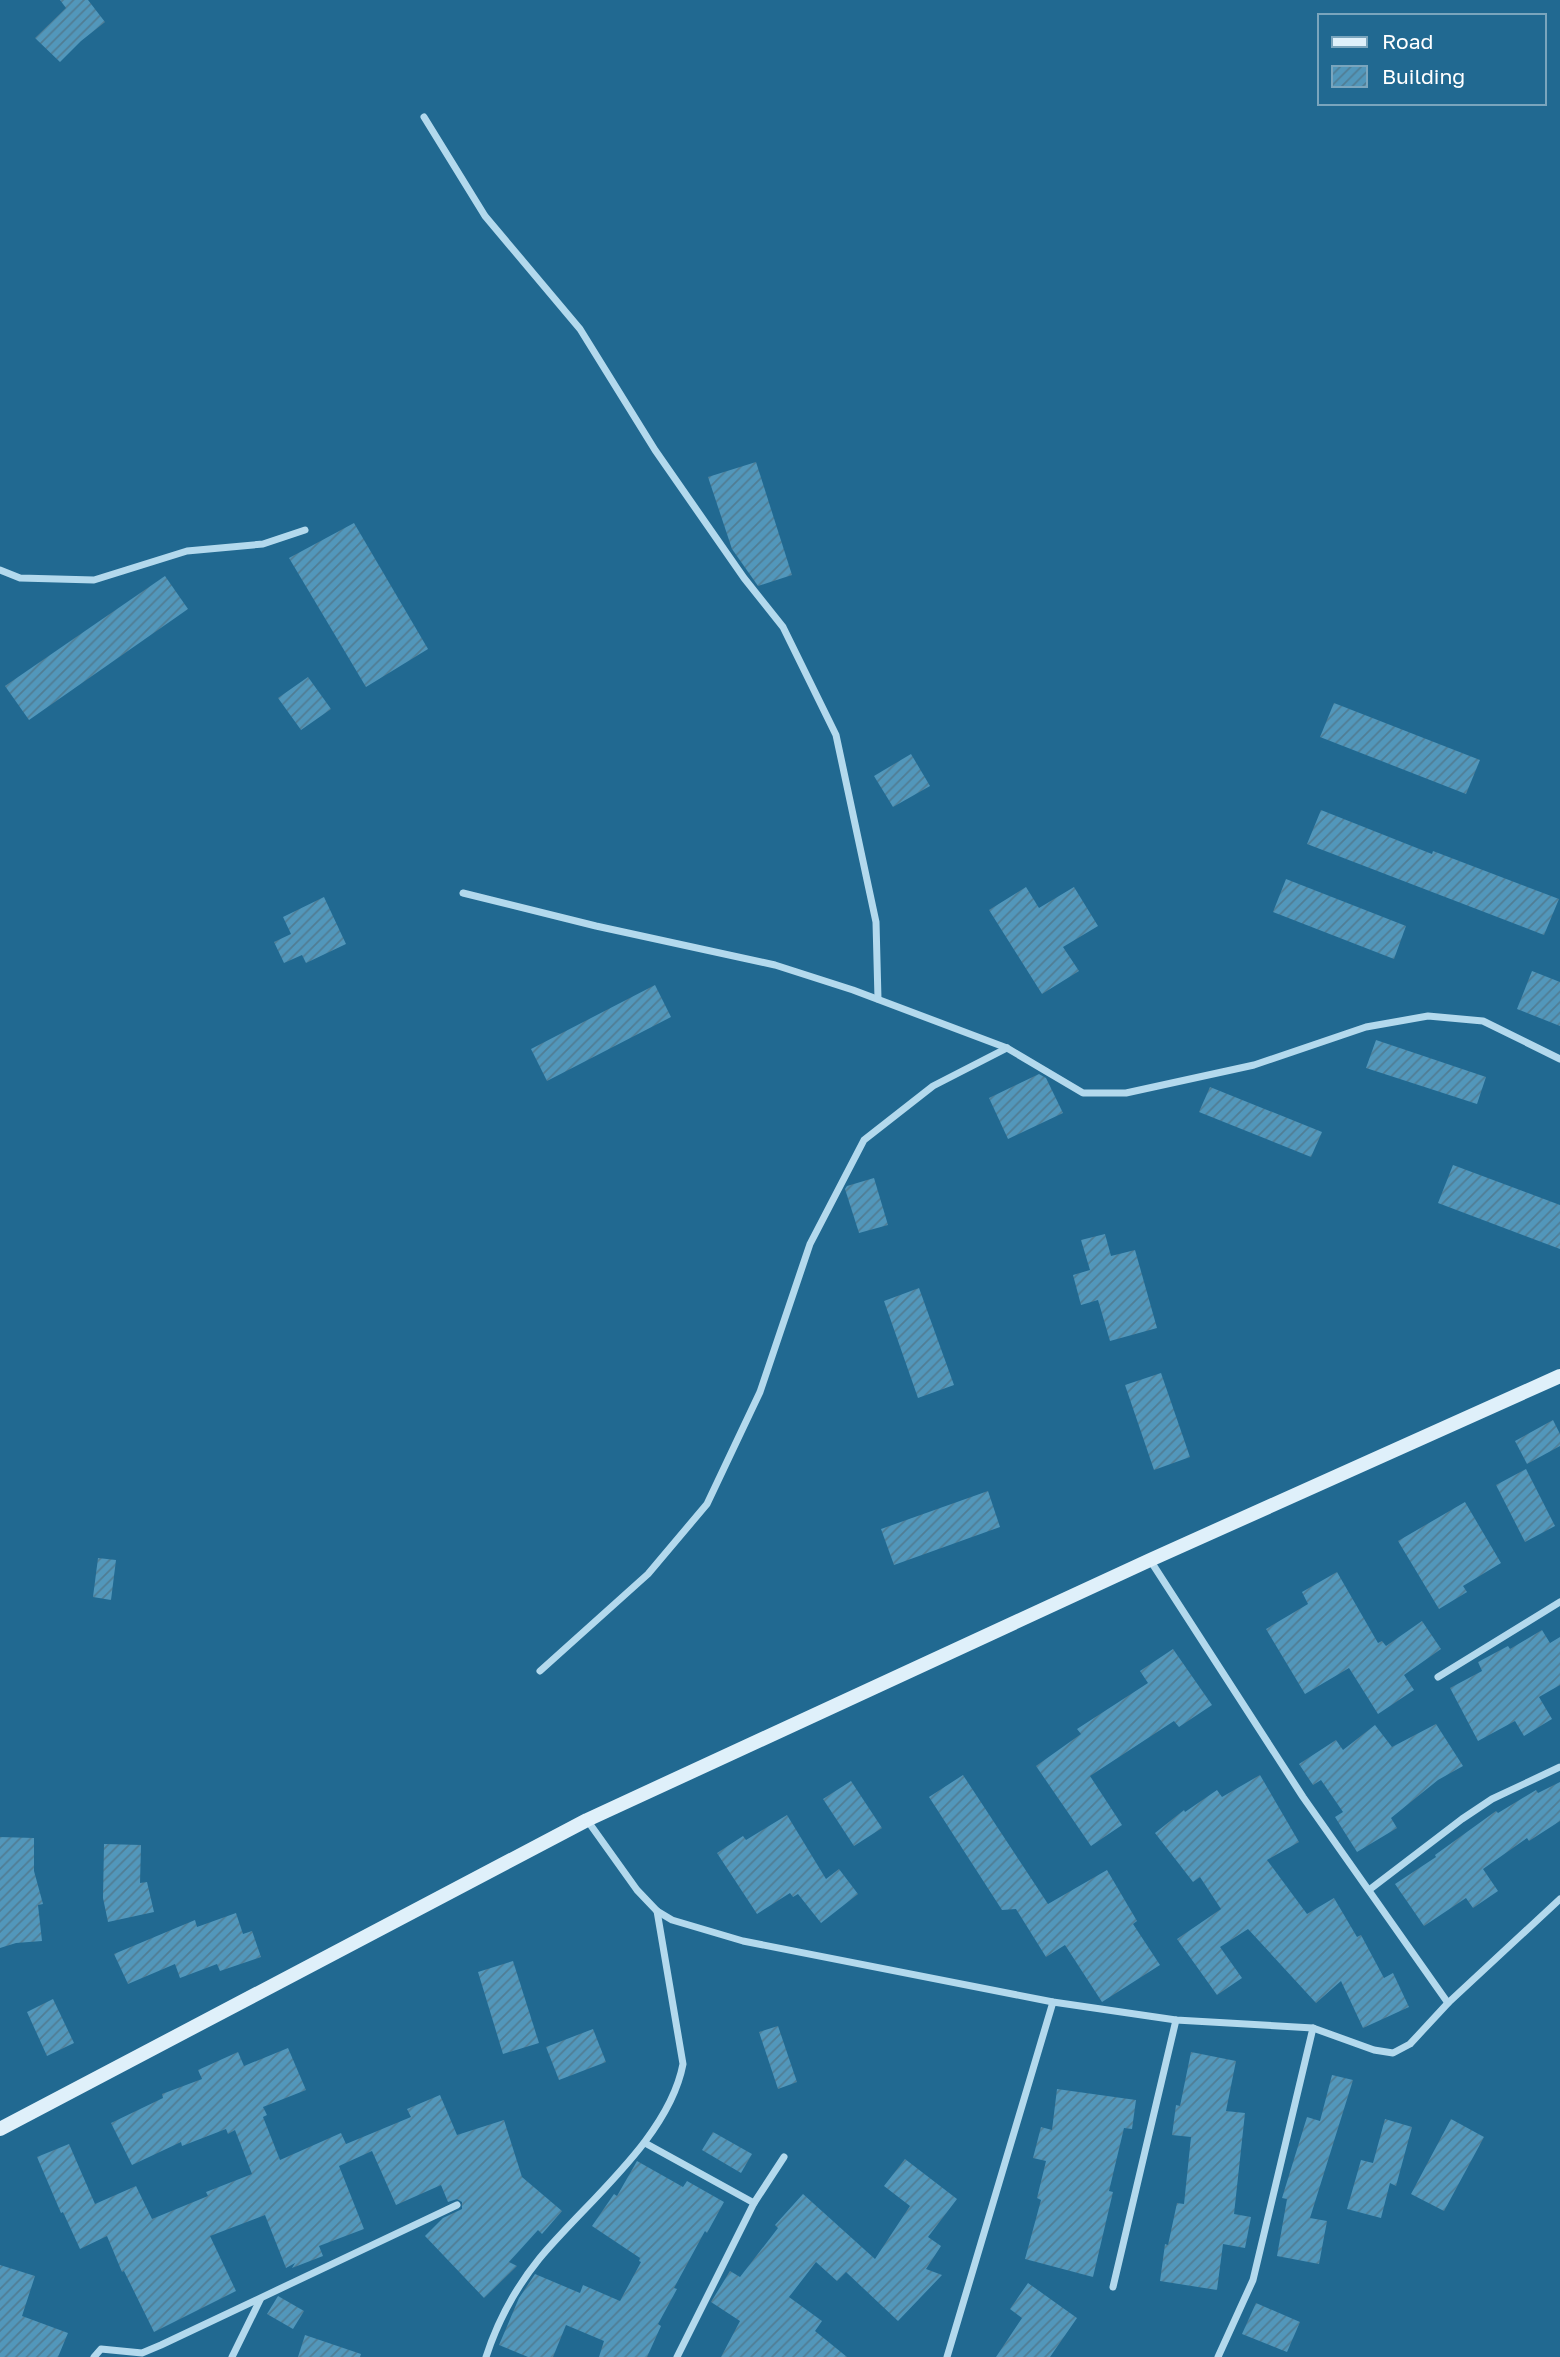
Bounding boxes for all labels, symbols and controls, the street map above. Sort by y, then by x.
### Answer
legend [1318,14,1546,105]
text: Road [1382,28,1433,54]
text: Building [1382,63,1465,89]

